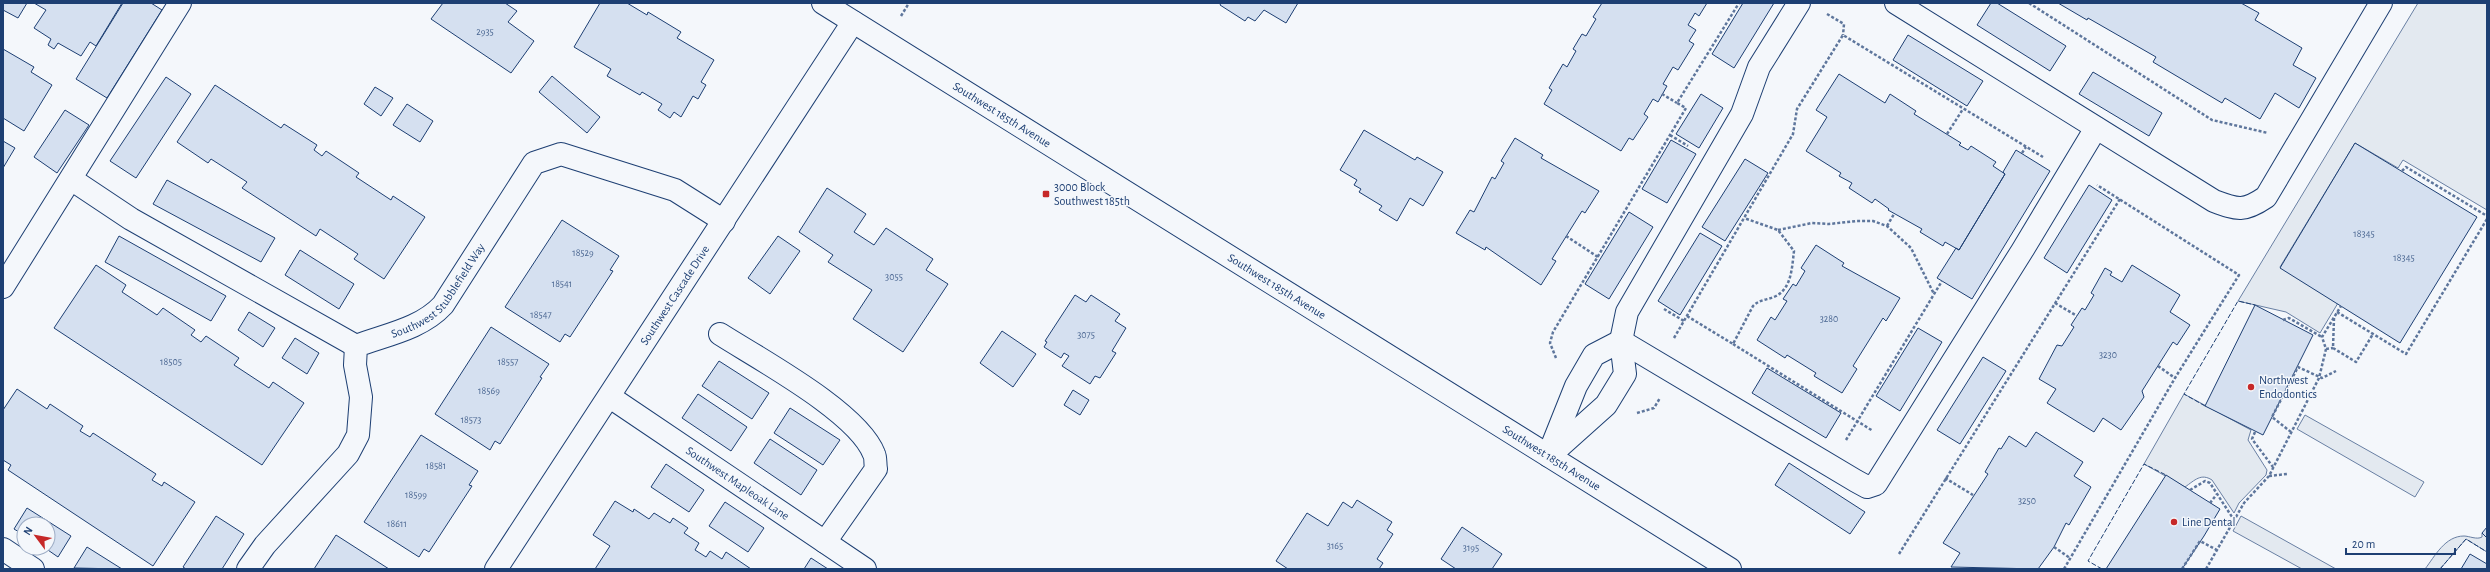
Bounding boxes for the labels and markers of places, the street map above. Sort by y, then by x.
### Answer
place label: 3000 Block Southwest 185th [1054,181,1130,207]
marker: 3000 Block Southwest 185th [1041,189,1051,199]
place label: Northwest Endodontics [2259,374,2317,400]
marker: Northwest Endodontics [2246,382,2256,392]
place label: Line Dental [2182,516,2235,528]
marker: Line Dental [2169,517,2179,527]

